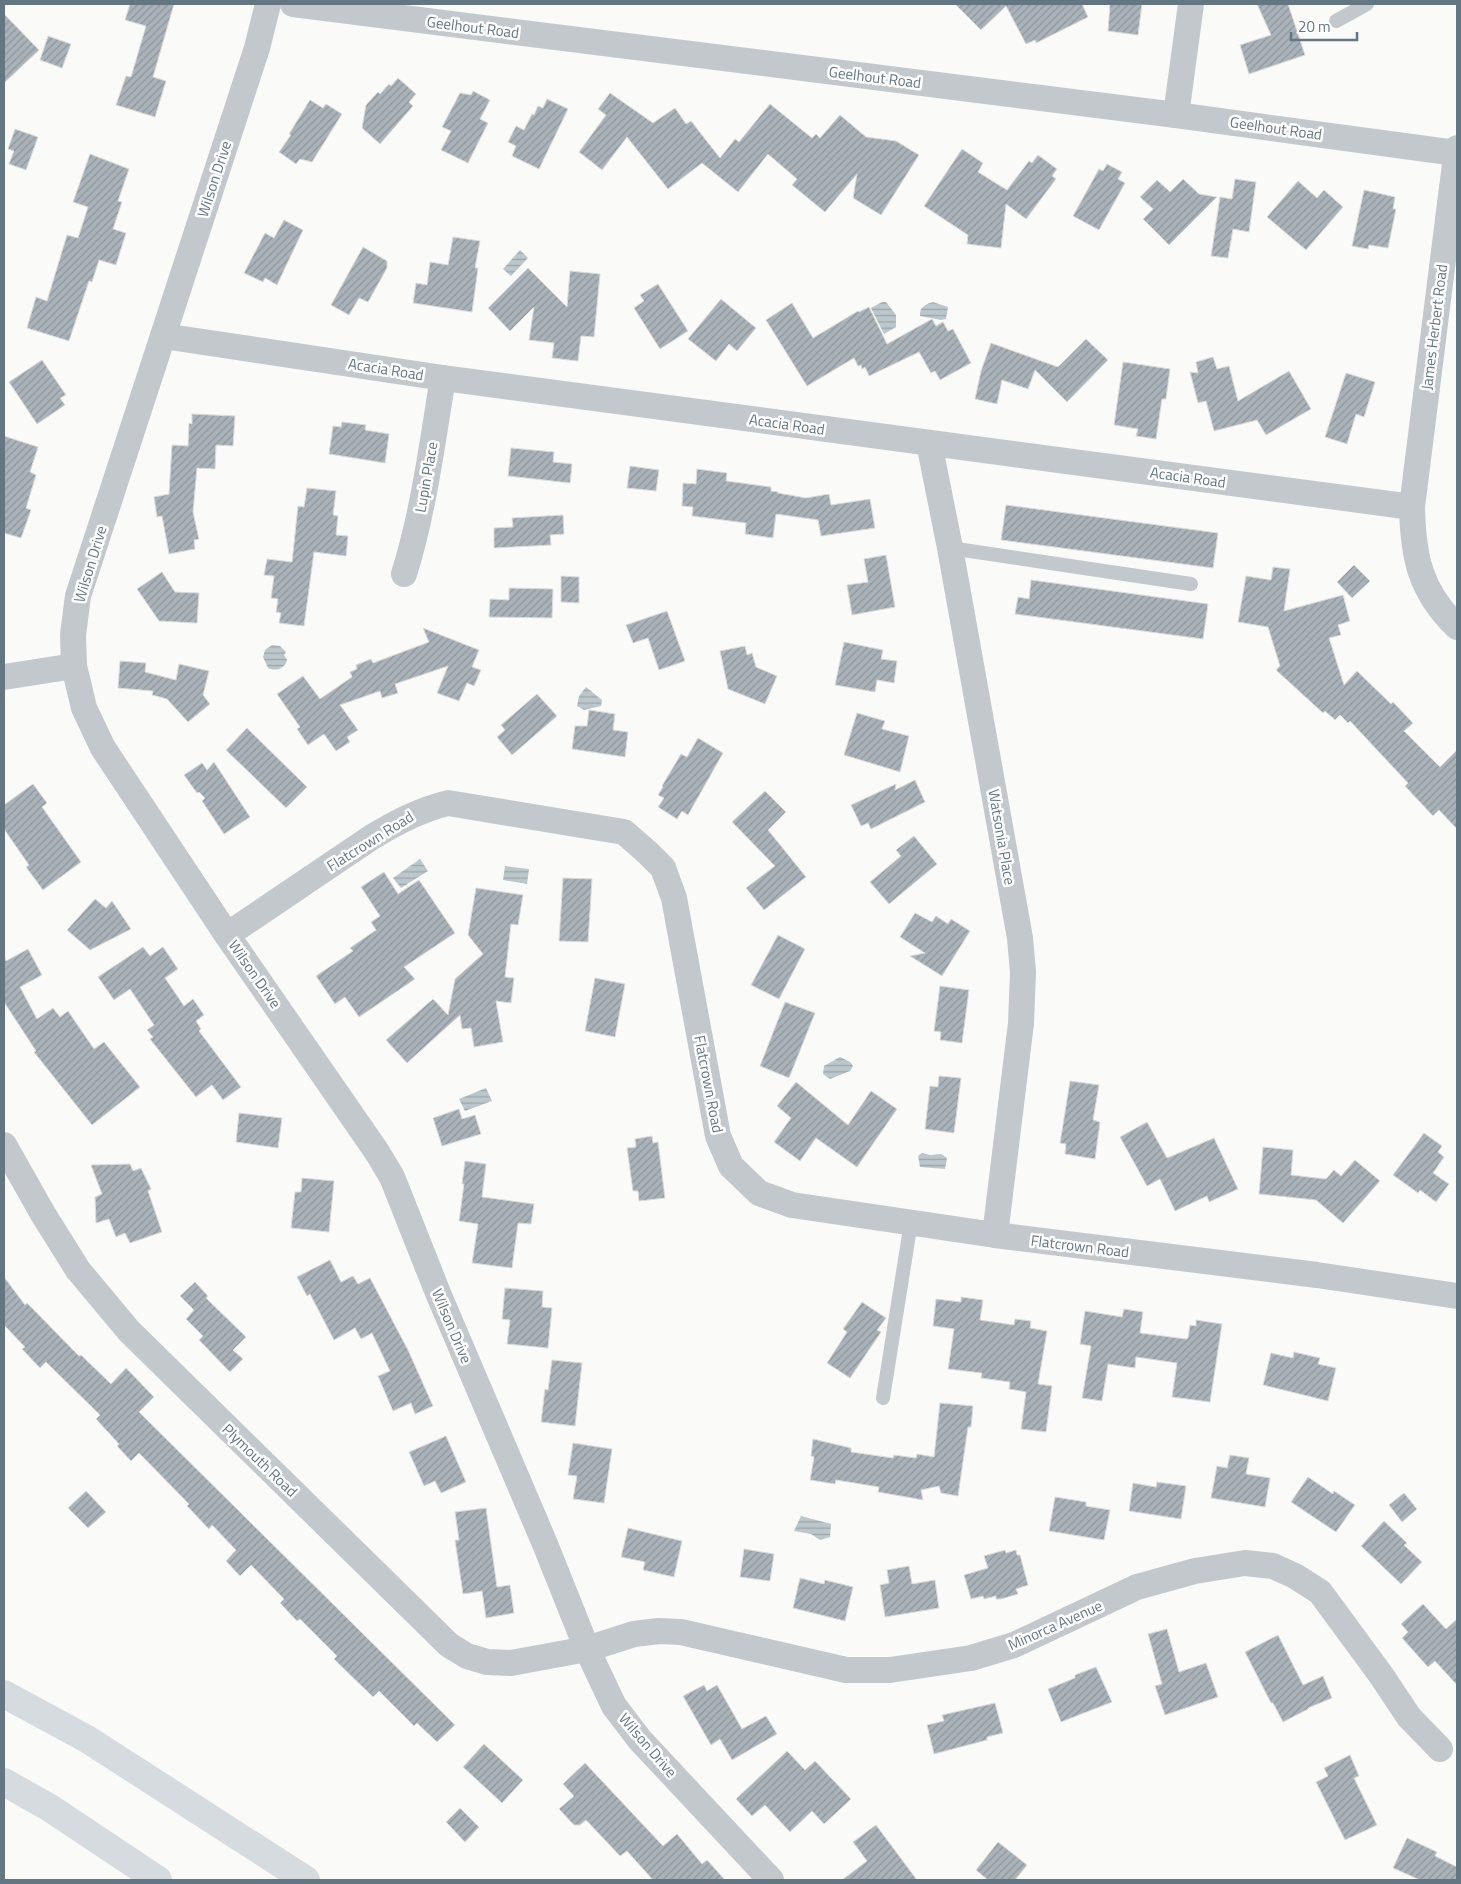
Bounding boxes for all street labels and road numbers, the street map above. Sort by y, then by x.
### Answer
street label: Geelhout Road [426,10,520,44]
street label: Geelhout Road [828,60,922,94]
street label: Geelhout Road [1228,110,1324,146]
street label: Wilson Drive [191,138,237,220]
street label: James Herbert Road [1415,263,1453,391]
street label: Acacia Road [347,352,425,386]
street label: Acacia Road [748,407,826,441]
street label: Lupin Place [408,440,444,514]
street label: Acacia Road [1149,460,1227,494]
street label: Wilson Drive [67,523,113,605]
street label: Watsonia Place [982,787,1022,887]
street label: Flatcrown Road [322,805,418,877]
street label: Wilson Drive [223,935,287,1013]
street label: Flatcrown Road [688,1033,730,1135]
street label: Flatcrown Road [1030,1229,1130,1263]
street label: Wilson Drive [426,1285,478,1367]
street label: Plymouth Road [217,1418,303,1502]
street label: Minorca Avenue [1004,1594,1106,1656]
street label: Wilson Drive [613,1708,683,1782]

